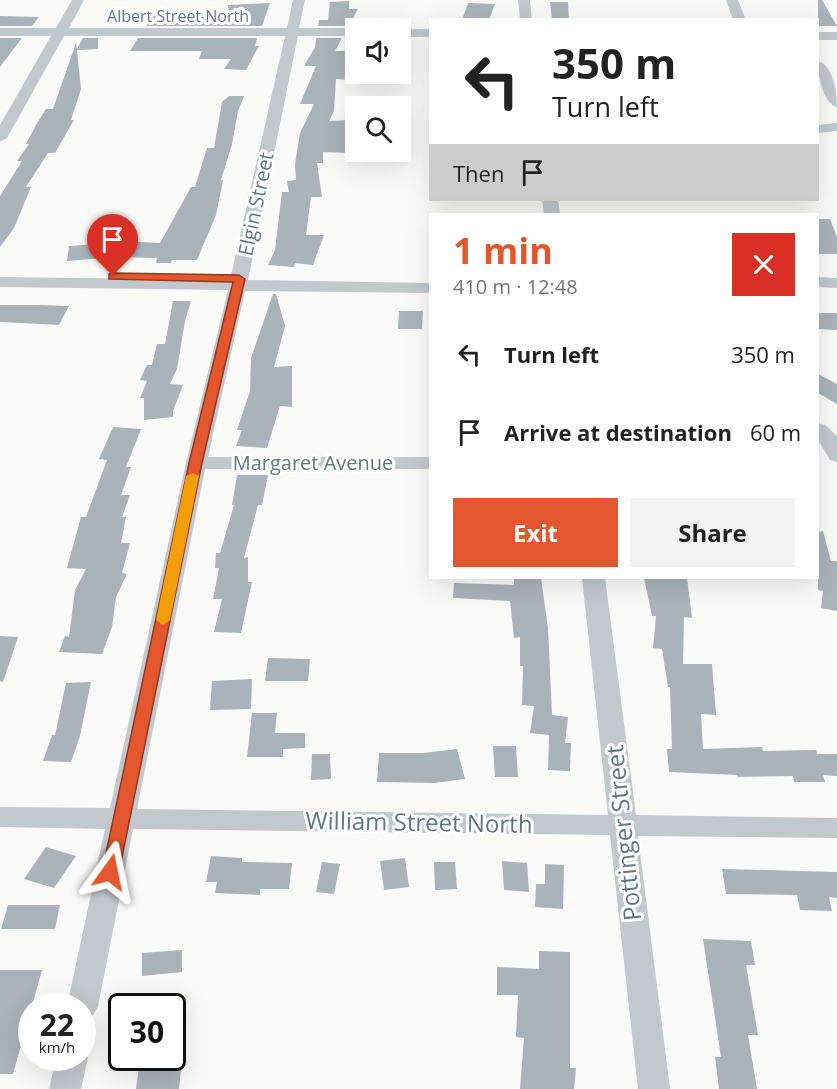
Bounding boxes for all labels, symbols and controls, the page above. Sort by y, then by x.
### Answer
street label: Albert Street North [107,5,249,27]
map controls [345,18,411,162]
button: sound [345,18,411,84]
text: 350 m [552,34,676,91]
icon: left [453,42,531,120]
text: Turn left [552,88,659,125]
button: search [345,96,411,162]
street label: Elgin Street [231,150,280,258]
icon: arrive [516,156,549,189]
text: Then [453,158,504,188]
pin [87,214,138,276]
icon: arrive [96,223,129,256]
text: 1 min [453,226,553,275]
button: close [732,233,795,296]
text: 410 m · 12:48 [453,273,578,300]
icon: left [453,338,486,371]
text: Turn left [504,339,599,369]
text: 350 m [731,339,795,369]
icon: arrive [453,416,486,449]
text: Arrive at destination [504,417,732,447]
text: 60 m [750,417,801,447]
street label: Margaret Avenue [233,449,393,476]
button: Exit [453,498,618,567]
button: Share [630,498,795,567]
street label: Pottinger Street [597,744,648,923]
street label: William Street North [305,803,533,840]
position arrow [78,840,142,904]
speed limit sign: 30 [108,993,186,1071]
text: 22 [40,1004,74,1045]
text: km/h [39,1037,75,1057]

